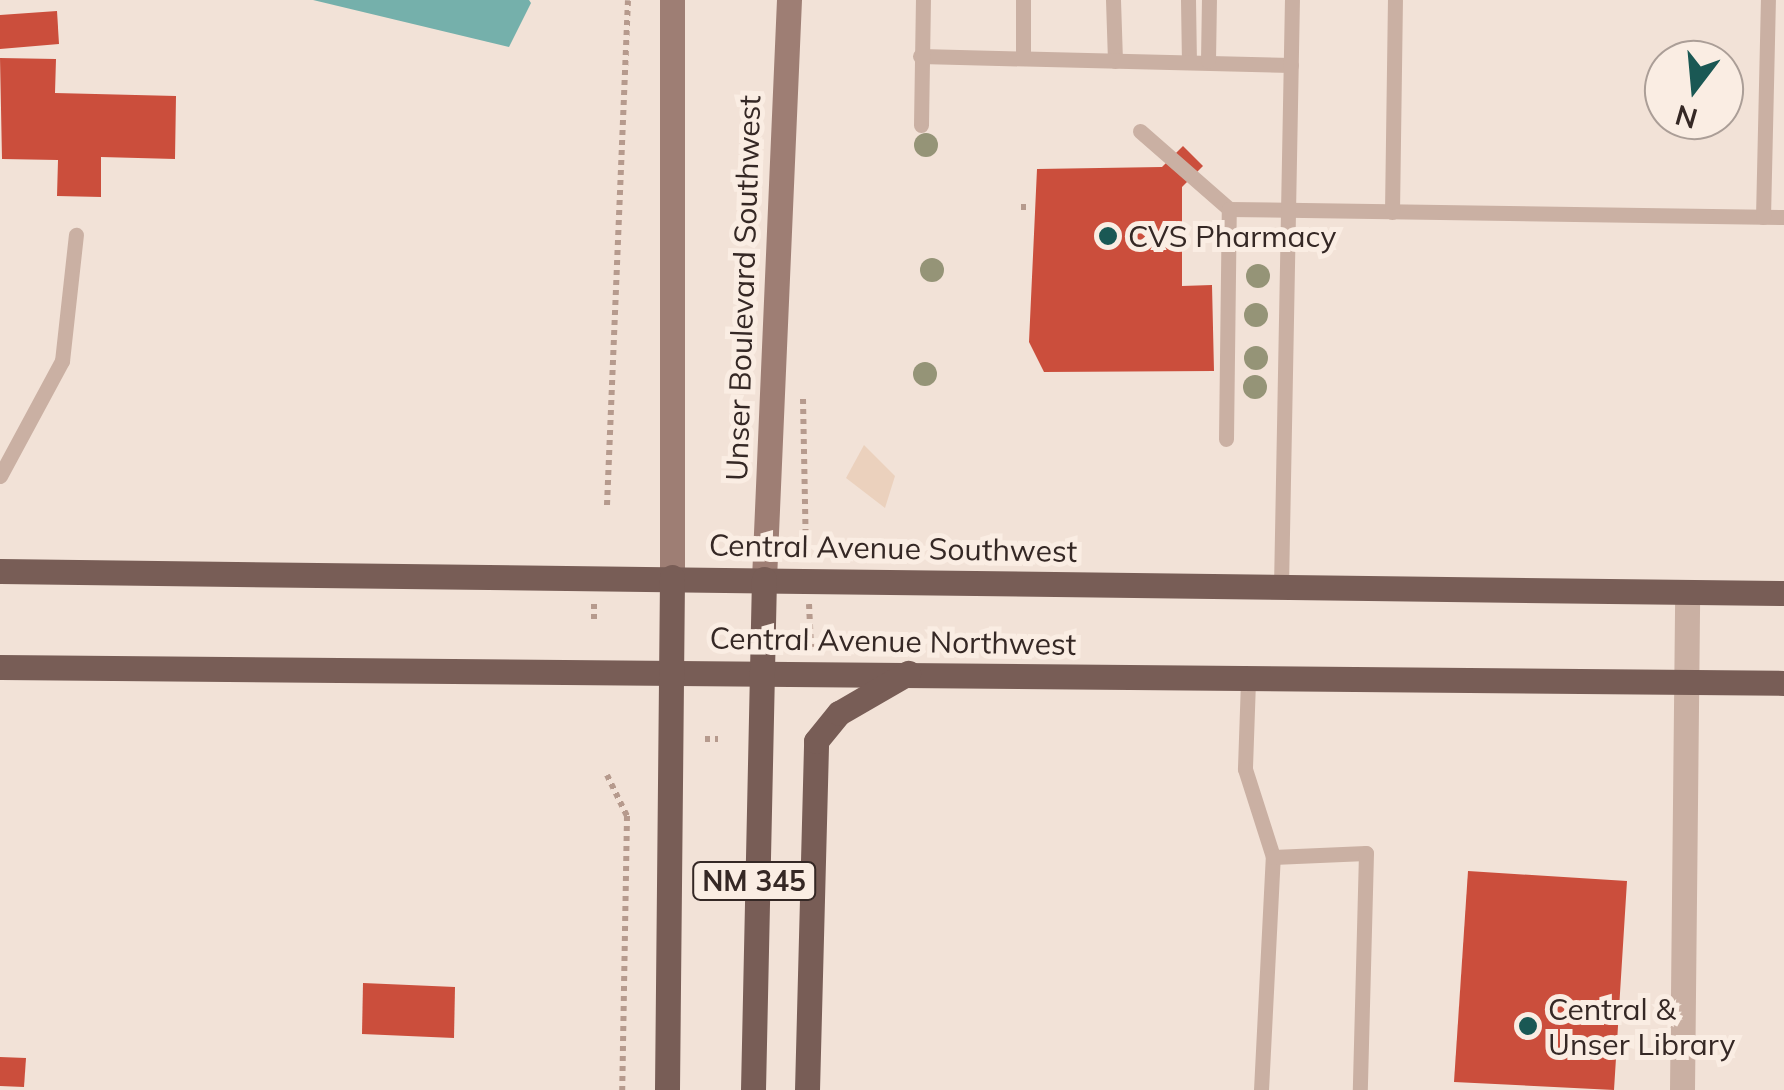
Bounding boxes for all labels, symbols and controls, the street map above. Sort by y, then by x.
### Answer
north arrow [1644,40,1744,140]
street label: Unser Boulevard Southwest [718,94,768,482]
text: N [1671,98,1701,137]
place label: CVS Pharmacy [1128,218,1336,254]
marker: CVS Pharmacy [1097,225,1119,247]
street label: Central Avenue Southwest [709,527,1077,569]
street label: Central Avenue Northwest [709,620,1077,662]
road number: NM 345 [692,858,816,904]
place label: Central & Unser Library [1548,991,1735,1062]
marker: Central & Unser Library [1517,1015,1539,1037]

